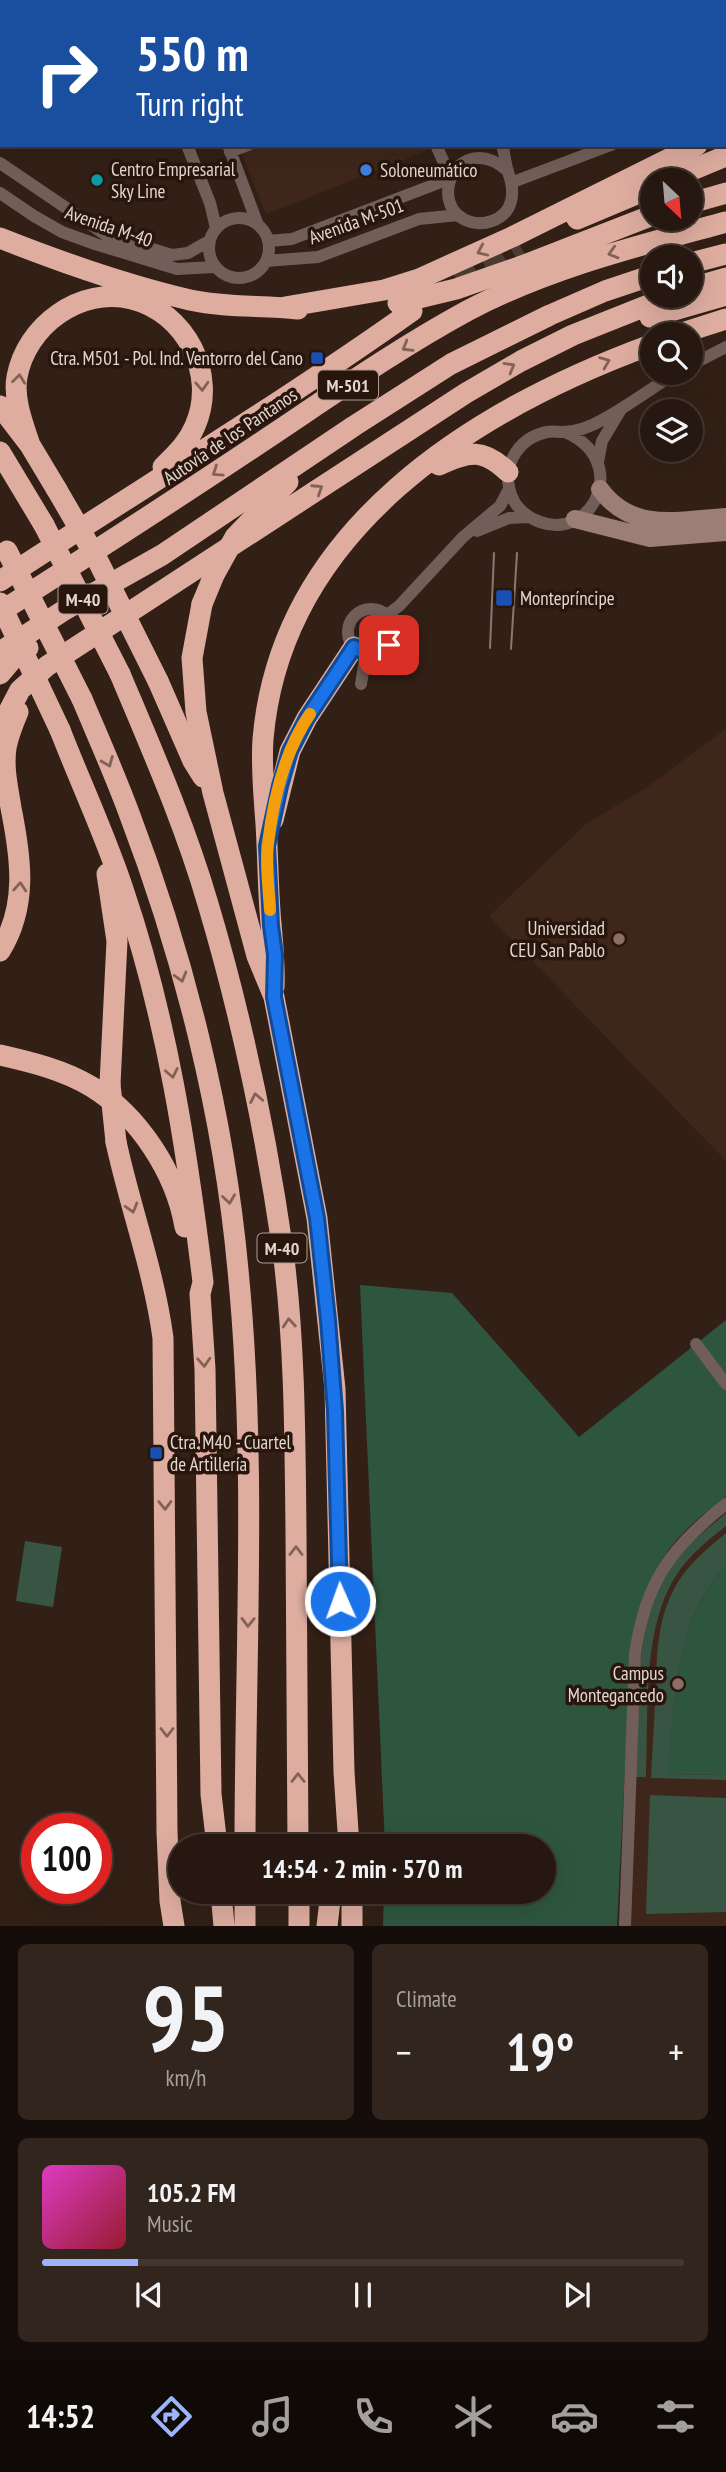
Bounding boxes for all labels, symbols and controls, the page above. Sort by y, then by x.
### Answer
text: 550 m [136,21,249,85]
icon: right [21,28,112,119]
text: Turn right [136,83,244,125]
place label: Centro Empresarial Sky Line [111,157,236,203]
place label: Soloneumático [380,158,477,182]
marker: Soloneumático [358,162,374,178]
north arrow [640,168,704,231]
map controls [640,168,703,462]
marker: Centro Empresarial Sky Line [89,172,105,188]
street label: Avenida M-501 [305,193,407,249]
street label: Avenida M-40 [62,200,156,252]
one-way arrow [477,243,489,257]
one-way arrow [607,245,619,259]
button: sound [640,245,703,308]
button: search [640,322,703,385]
one-way arrow [401,339,414,352]
place label: Ctra. M501 - Pol. Ind. Ventorro del Cano [50,346,303,370]
marker: Ctra. M501 - Pol. Ind. Ventorro del Cano [309,350,325,366]
one-way arrow [598,356,610,370]
one-way arrow [502,363,515,376]
road number: M-501 [318,370,378,400]
one-way arrow [11,373,26,385]
one-way arrow [194,381,209,392]
street label: Autovía de los Pantanos [158,382,302,490]
button: layers [640,399,703,462]
one-way arrow [212,464,225,476]
one-way arrow [310,485,323,498]
road number: M-40 [58,584,108,614]
place label: Montepríncipe [520,586,615,610]
marker: Montepríncipe [494,588,514,608]
pin [359,615,419,675]
icon: arrive [370,626,408,664]
one-way arrow [100,755,114,767]
one-way arrow [12,881,27,892]
place label: Universidad CEU San Pablo [510,916,605,962]
marker: Universidad CEU San Pablo [611,931,627,947]
one-way arrow [173,971,188,983]
one-way arrow [164,1067,179,1079]
one-way arrow [250,1092,265,1104]
one-way arrow [221,1193,236,1205]
one-way arrow [124,1202,138,1214]
road number: M-40 [258,1233,306,1262]
one-way arrow [282,1317,297,1328]
one-way arrow [197,1357,212,1368]
place label: Ctra. M40 - Cuartel de Artillería [170,1430,292,1476]
marker: Ctra. M40 - Cuartel de Artillería [148,1445,164,1461]
one-way arrow [157,1500,173,1510]
one-way arrow [288,1545,304,1555]
position arrow [303,1564,377,1638]
one-way arrow [240,1617,256,1627]
place label: Campus Montegancedo [568,1661,664,1707]
marker: Campus Montegancedo [670,1676,686,1692]
one-way arrow [159,1727,175,1738]
one-way arrow [290,1772,306,1783]
speed limit sign: 100 [21,1813,112,1904]
text: 14:54 · 2 min · 570 m [262,1852,462,1885]
text: 95 [143,1958,230,2076]
text: Climate [396,1984,457,2013]
text: 19° [506,2018,574,2085]
text: − [396,2027,412,2076]
text: + [668,2027,684,2076]
text: km/h [166,2063,206,2092]
text: 105.2 FM [147,2176,236,2209]
text: Music [147,2209,193,2238]
icon: previous [130,2276,168,2314]
icon: pause [344,2276,382,2314]
icon: next [558,2276,596,2314]
icon: directions [147,2392,196,2441]
icon: music [248,2392,297,2441]
icon: phone [349,2392,398,2441]
icon: climate [449,2392,498,2441]
icon: car [550,2392,599,2441]
icon: filters [651,2392,700,2441]
text: 14:52 [26,2395,95,2437]

